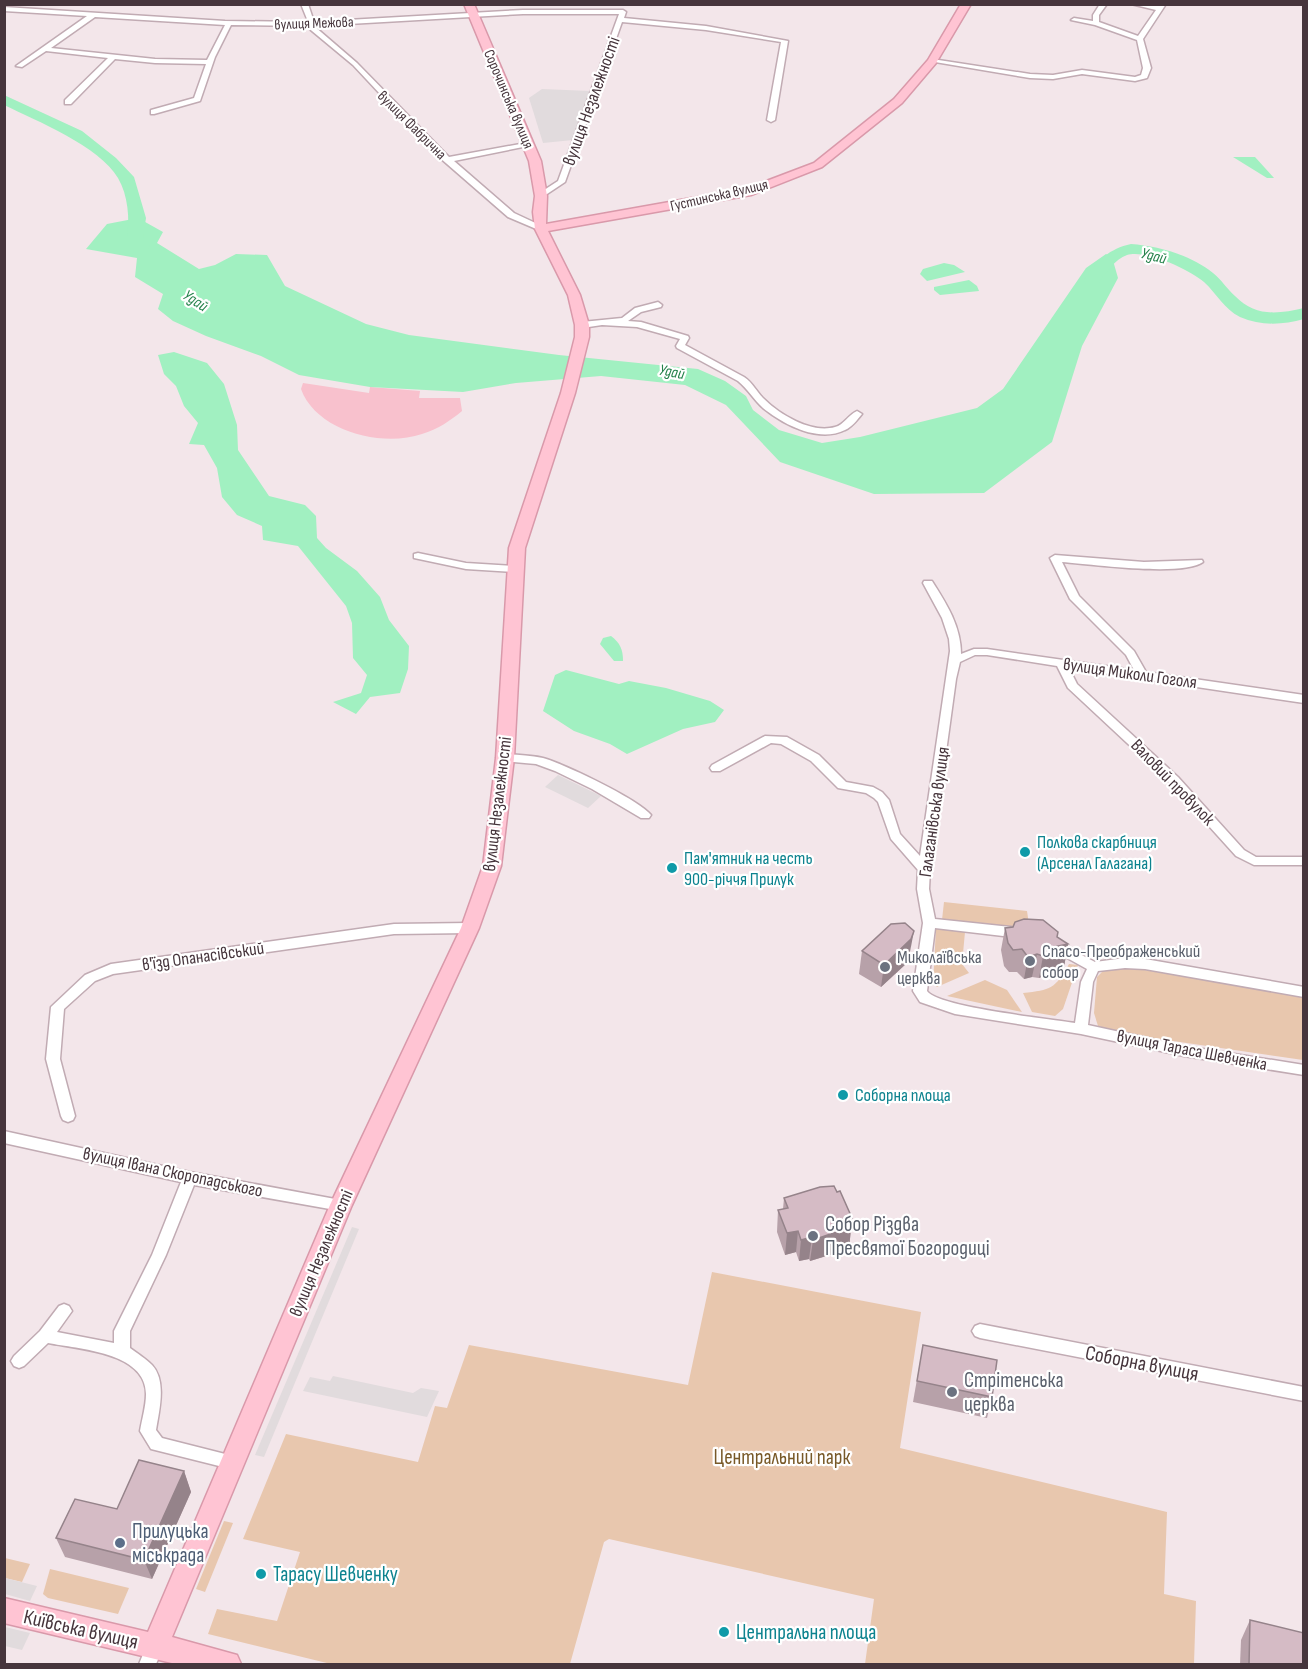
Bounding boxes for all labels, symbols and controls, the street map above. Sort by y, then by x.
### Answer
street label: вулиця Межова [274,13,354,34]
street label: вулиця Незалежності [558,34,625,168]
street label: Сорочинська вулиця [479,47,538,152]
street label: вулиця Фабрична [373,87,450,164]
street label: Густинська вулиця [668,175,770,216]
water label: Удай [1139,244,1169,269]
water label: Удай [179,286,211,316]
water label: Удай [657,361,686,384]
street label: вулиця Миколи Гоголя [1062,654,1198,693]
street label: вулиця Незалежності [479,735,516,873]
street label: Валовий провулок [1126,735,1219,830]
street label: Галаганівська вулиця [915,746,954,879]
place label: Полкова скарбниця (Арсенал Галагана) [1037,832,1157,874]
marker: Полкова скарбниця (Арсенал Галагана) [1018,845,1032,859]
place label: Пам'ятник на честь 900-річчя Прилук [684,848,813,890]
marker: Пам'ятник на честь 900-річчя Прилук [665,861,679,875]
street label: в'їзд Опанасівський [141,938,265,975]
place label: Спасо-Преображенський собор [1042,941,1200,983]
place label: Миколаївська церква [897,947,982,989]
marker: Спасо-Преображенський собор [1023,954,1037,968]
marker: Миколаївська церква [878,960,892,974]
street label: вулиця Тараса Шевченка [1115,1026,1269,1075]
place label: Соборна площа [855,1085,951,1106]
marker: Соборна площа [836,1088,850,1102]
street label: вулиця Івана Скоропадського [81,1143,265,1202]
street label: вулиця Незалежності [285,1187,358,1320]
place label: Собор Різдва Пресвятої Богородиці [825,1212,990,1261]
marker: Собор Різдва Пресвятої Богородиці [806,1229,820,1243]
street label: Соборна вулиця [1083,1340,1201,1387]
place label: Стрітенська церква [964,1368,1064,1417]
marker: Стрітенська церква [945,1385,959,1399]
park label: Центральний парк [714,1445,851,1470]
place label: Прилуцька міськрада [132,1519,208,1568]
marker: Прилуцька міськрада [113,1536,127,1550]
place label: Тарасу Шевченку [273,1562,398,1587]
marker: Тарасу Шевченку [254,1567,268,1581]
street label: Київська вулиця [21,1604,141,1655]
place label: Центральна площа [736,1620,876,1645]
marker: Центральна площа [717,1625,731,1639]

